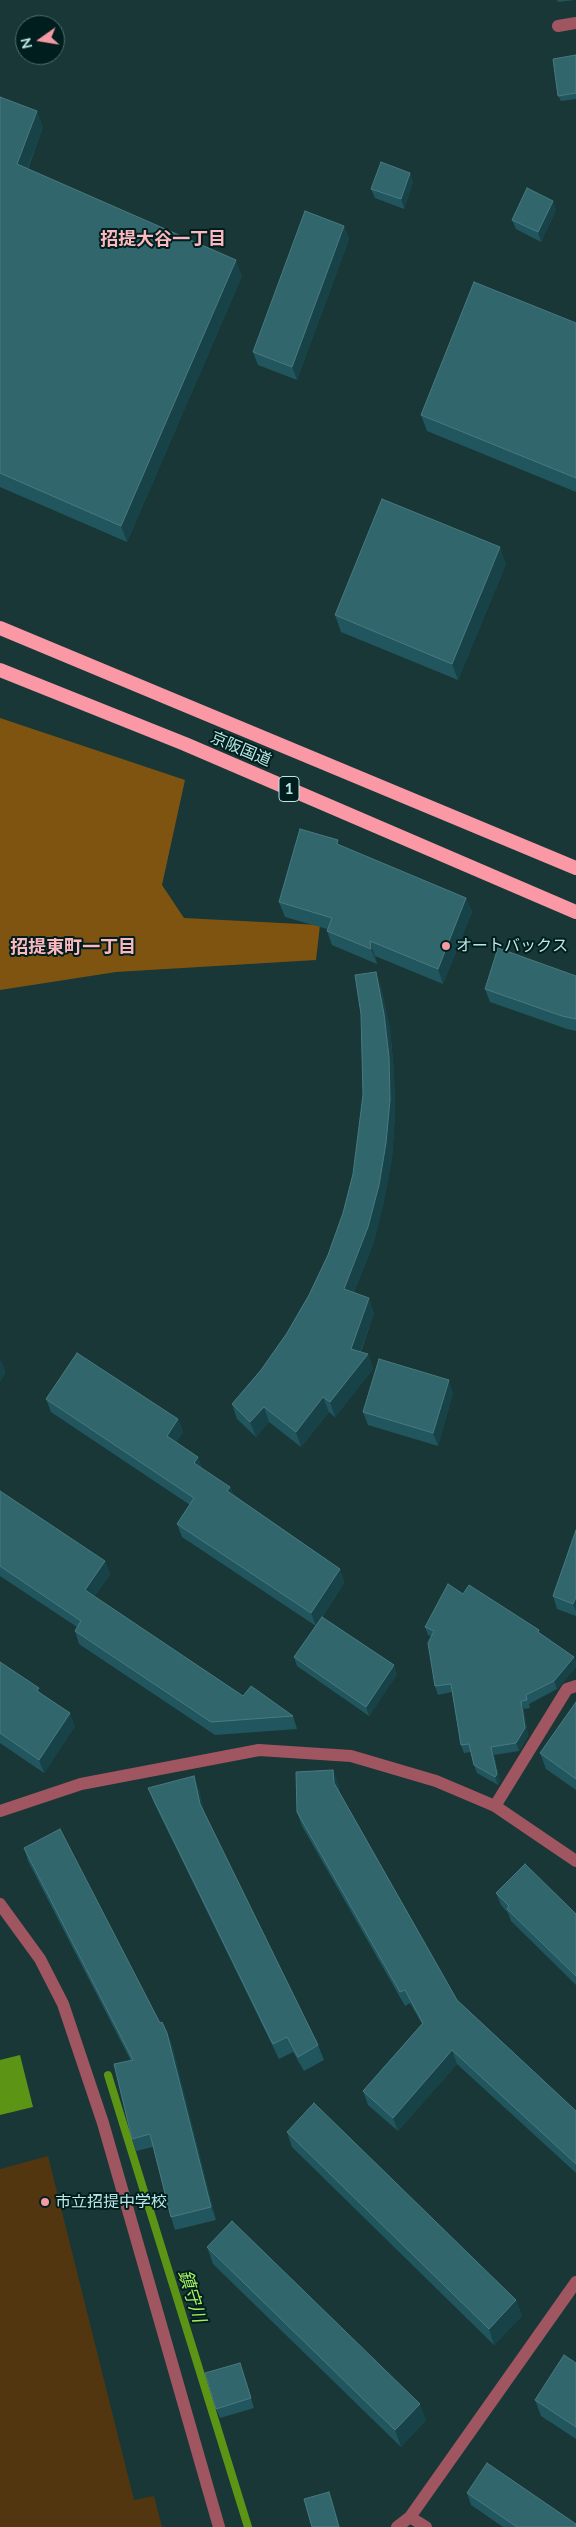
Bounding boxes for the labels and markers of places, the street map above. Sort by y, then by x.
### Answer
place label: オートバックス [456,936,568,956]
marker: オートバックス [440,940,452,952]
place label: 市立招提中学校 [55,2192,167,2212]
marker: 市立招提中学校 [39,2196,51,2208]

